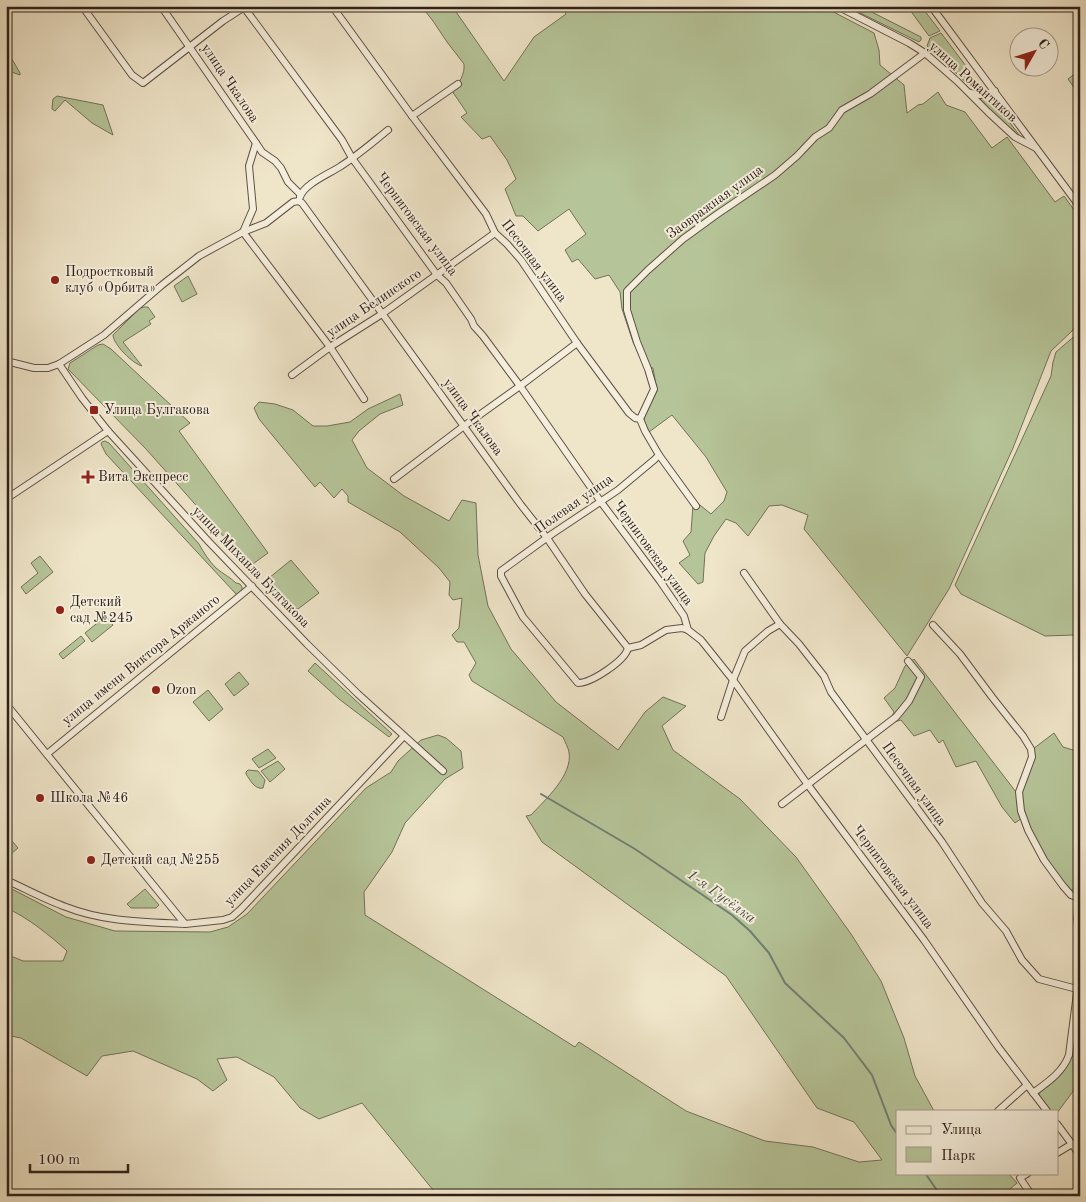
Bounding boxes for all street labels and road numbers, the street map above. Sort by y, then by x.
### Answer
street label: улица Романтиков [926,39,1020,125]
street label: улица Чкалова [199,41,261,125]
street label: Заовражная улица [664,162,766,242]
street label: Черниговская улица [374,170,460,278]
street label: Песочная улица [499,217,569,305]
street label: улица Белинского [324,266,424,340]
street label: улица Чкалова [440,376,506,458]
street label: Полевая улица [532,472,616,536]
street label: Черниговская улица [611,498,696,608]
street label: улица Михаила Булгакова [190,504,312,630]
street label: улица имени Виктора Аржаного [59,592,223,728]
street label: Песочная улица [879,740,949,828]
street label: улица Евгения Долгина [222,793,334,909]
street label: Черниговская улица [850,823,936,931]

